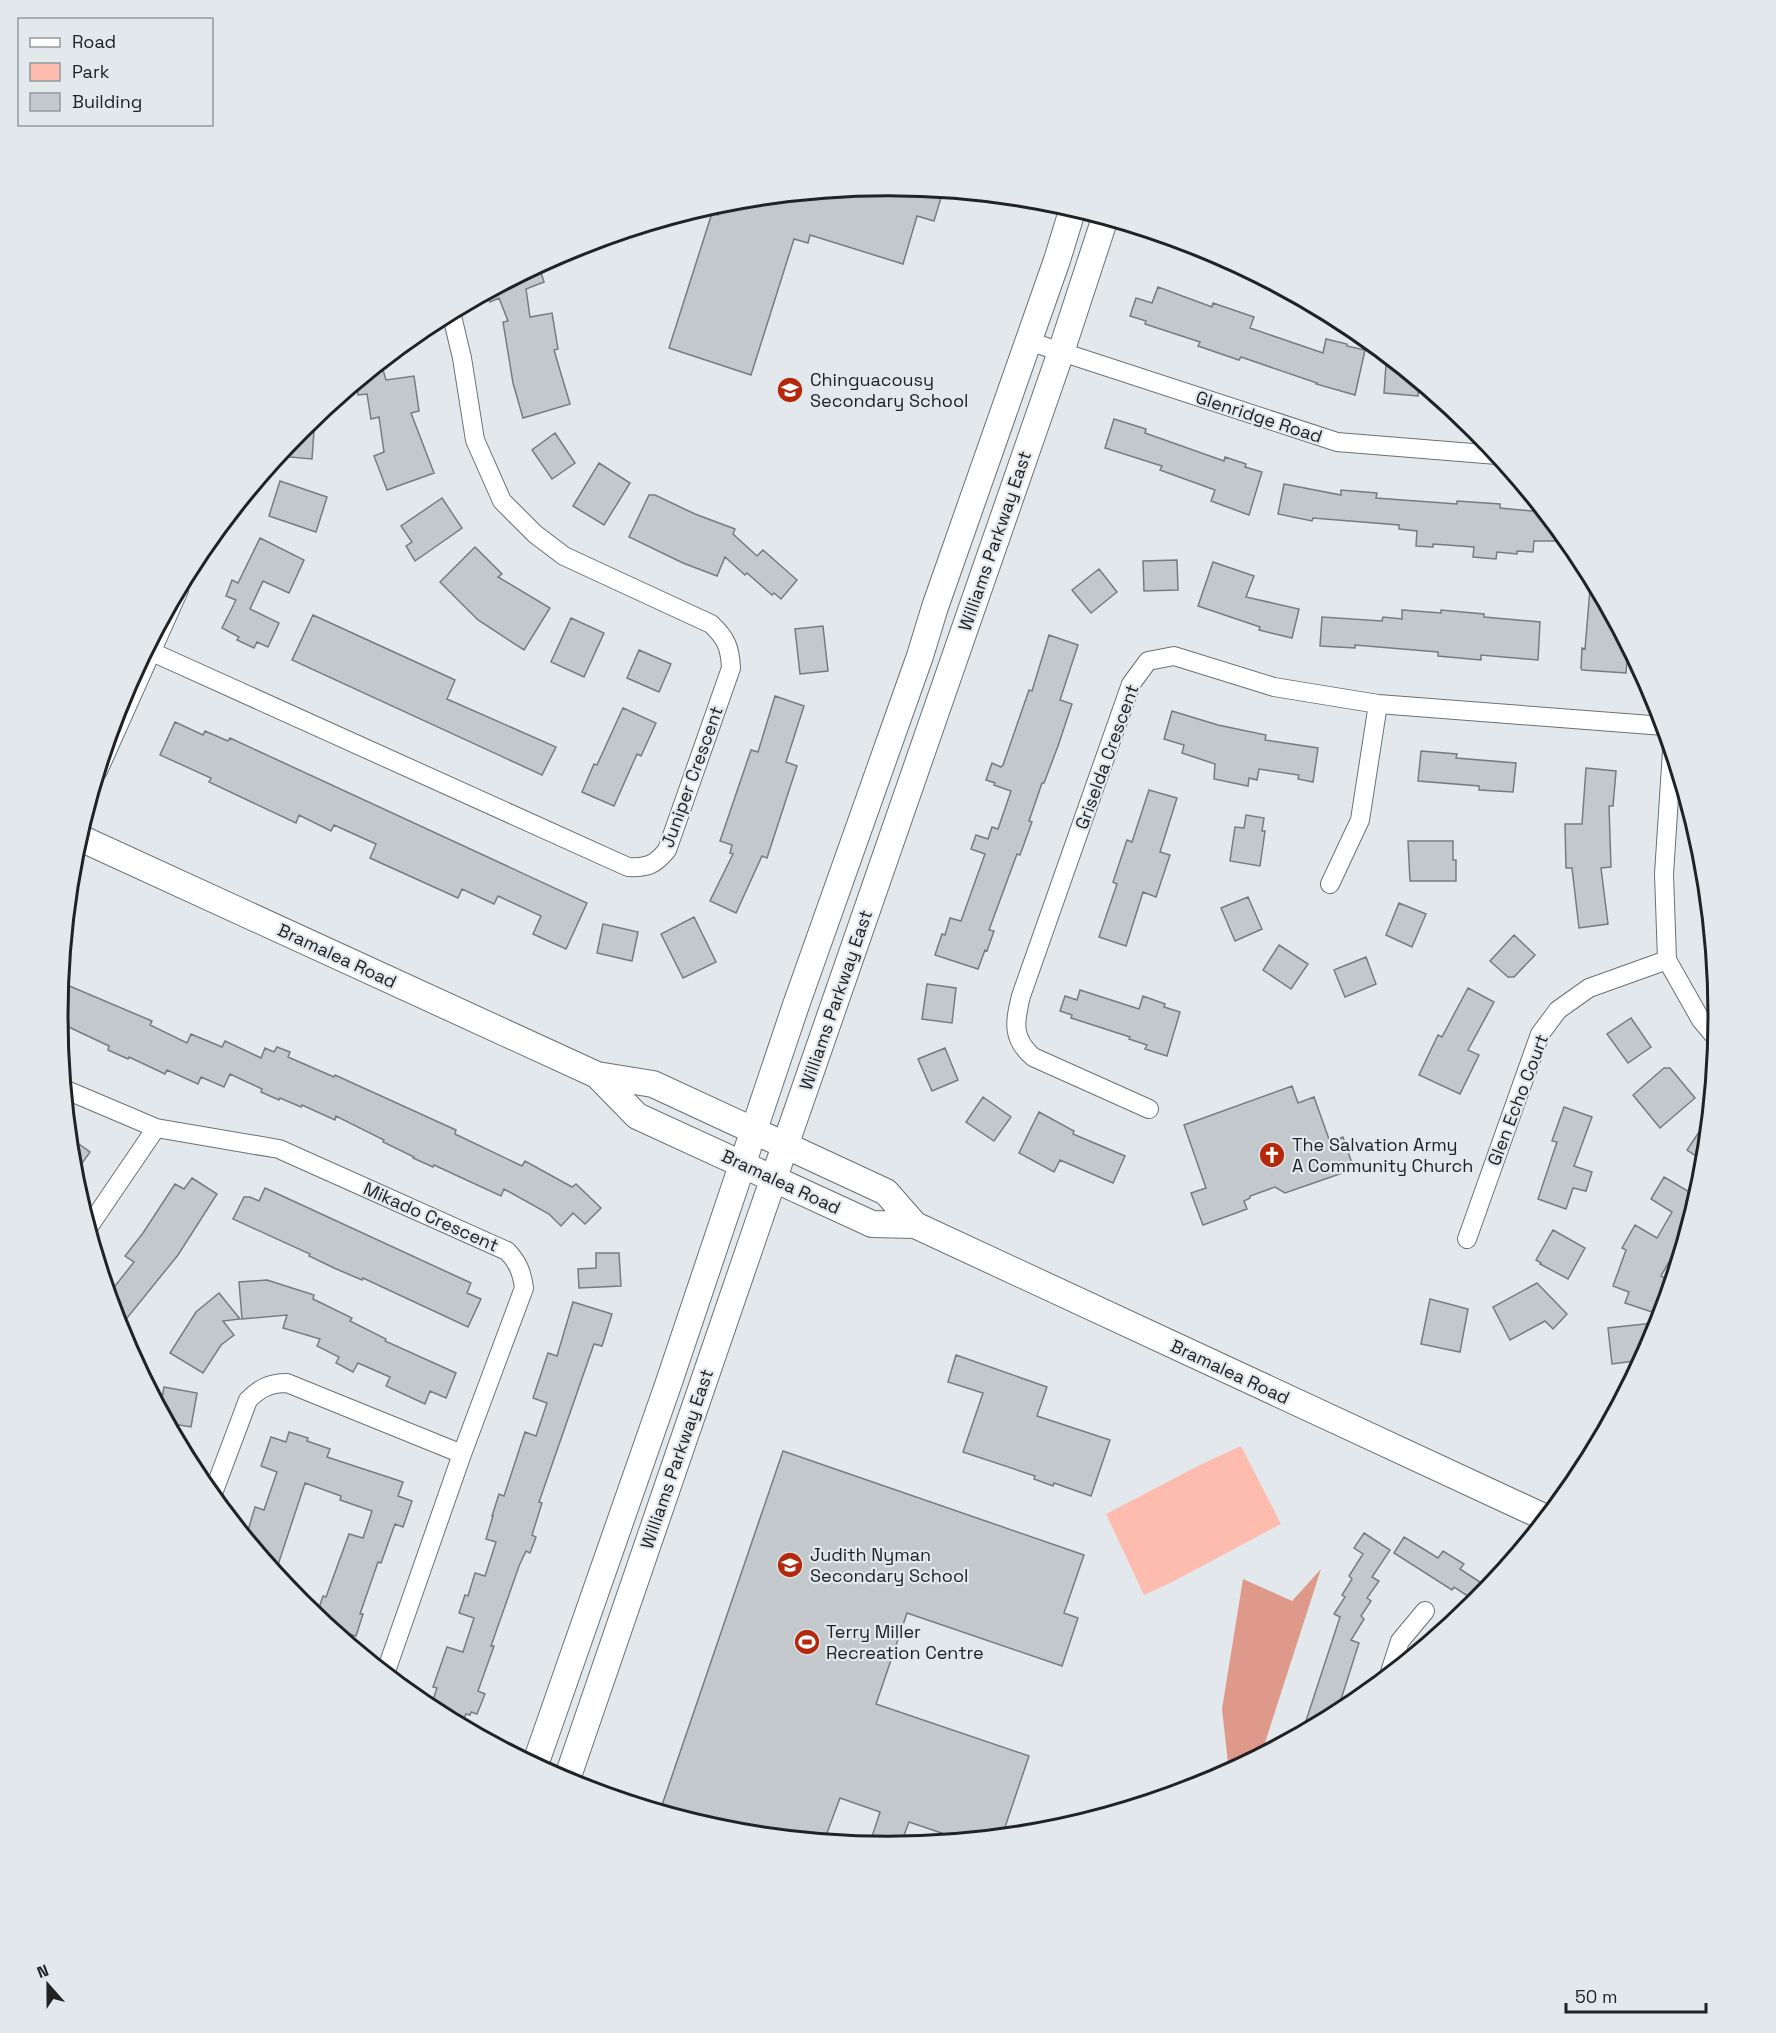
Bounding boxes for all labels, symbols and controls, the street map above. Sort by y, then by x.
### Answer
legend [18,18,213,126]
text: Road [72,30,116,53]
text: Park [72,60,110,83]
text: Building [72,90,142,113]
place label: Chinguacousy Secondary School [810,368,968,412]
school or university icon: Chinguacousy Secondary School [775,375,805,405]
street label: Glenridge Road [1193,385,1325,448]
street label: Williams Parkway East [953,448,1036,634]
street label: Griselda Crescent [1070,681,1143,833]
street label: Juniper Crescent [655,703,728,851]
street label: Williams Parkway East [794,907,877,1093]
street label: Bramalea Road [274,918,400,993]
street label: Glen Echo Court [1482,1031,1553,1169]
place label: The Salvation Army A Community Church [1292,1133,1473,1177]
church icon: The Salvation Army A Community Church [1257,1140,1287,1170]
street label: Bramalea Road [718,1144,844,1219]
street label: Mikado Crescent [360,1176,502,1257]
street label: Bramalea Road [1167,1334,1293,1409]
street label: Williams Parkway East [635,1366,718,1552]
place label: Judith Nyman Secondary School [810,1543,968,1587]
school or university icon: Judith Nyman Secondary School [775,1550,805,1580]
place label: Terry Miller Recreation Centre [826,1620,984,1664]
sports icon: Terry Miller Recreation Centre [792,1627,822,1657]
north arrow [18,1955,78,2015]
text: N [34,1960,52,1983]
scale bar [1566,1976,1706,2014]
text: 50 m [1575,1985,1617,2008]

